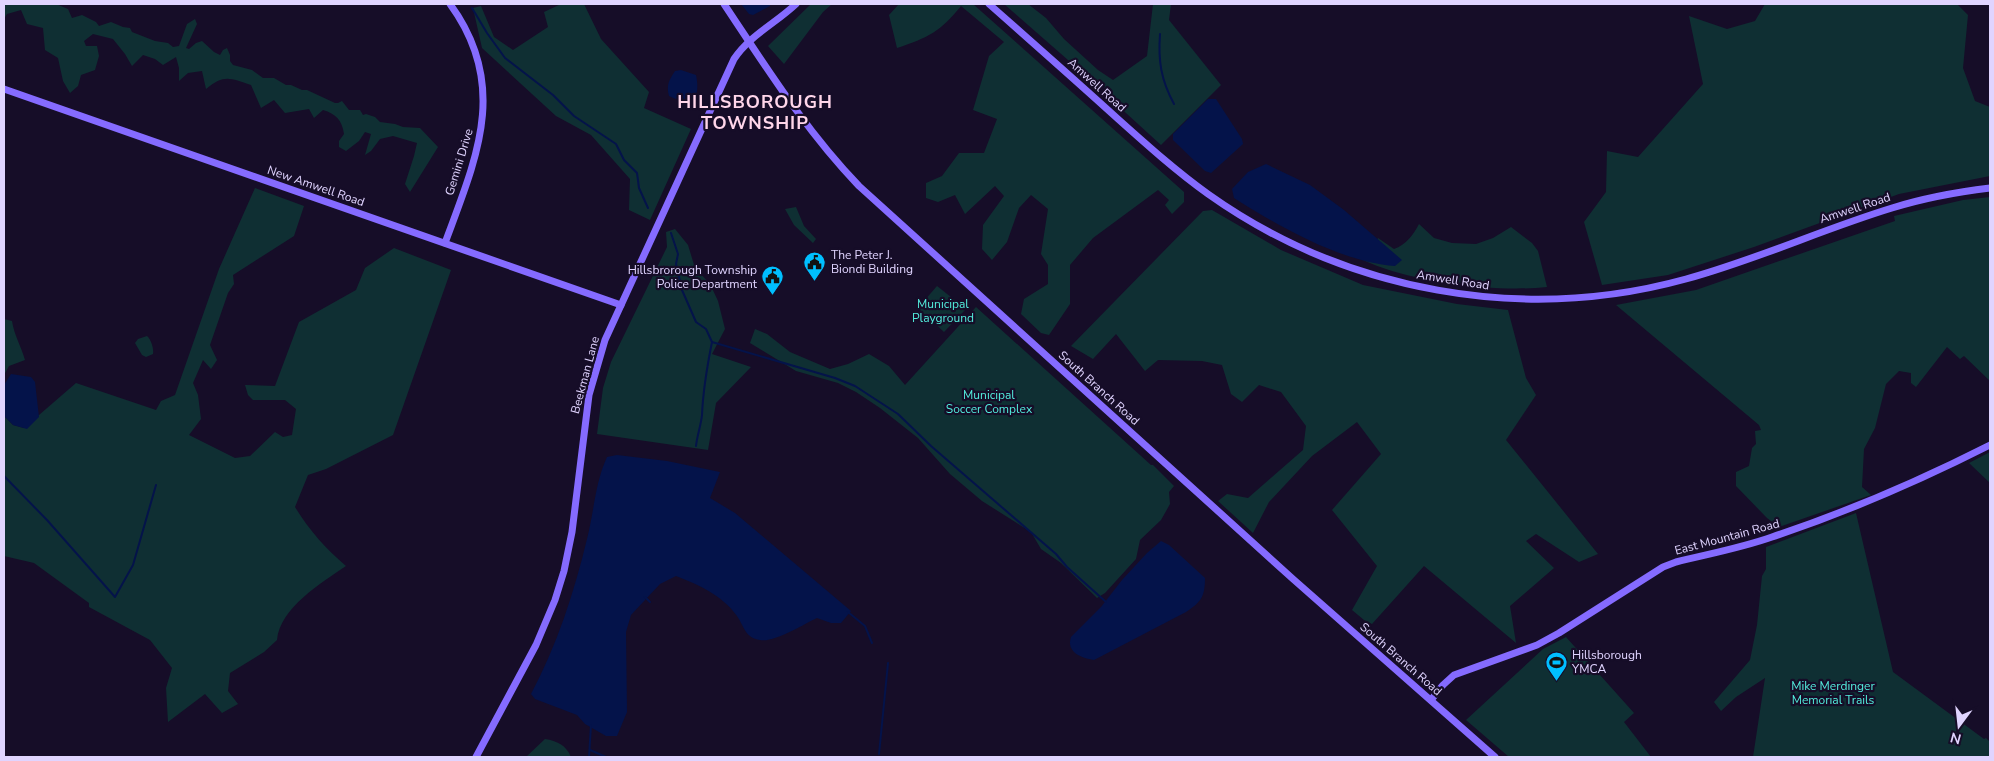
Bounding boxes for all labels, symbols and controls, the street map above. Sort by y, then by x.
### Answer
street label: Amwell Road [1064,54,1130,116]
district label: HILLSBOROUGH TOWNSHIP [677,90,833,135]
street label: Gemini Drive [441,127,477,197]
street label: New Amwell Road [265,162,367,210]
street label: Amwell Road [1818,189,1892,227]
place label: The Peter J. Biondi Building [831,247,913,277]
public building icon: The Peter J. Biondi Building [803,250,827,281]
place label: Hillsbrorough Township Police Department [628,262,758,292]
public building icon: Hillsbrorough Township Police Department [761,265,785,296]
street label: Amwell Road [1415,266,1491,294]
park label: Municipal Playground [912,296,974,326]
street label: Beekman Lane [567,335,603,415]
street label: South Branch Road [1055,347,1143,429]
park label: Municipal Soccer Complex [946,387,1033,417]
street label: East Mountain Road [1673,515,1781,559]
street label: South Branch Road [1357,619,1445,699]
place label: Hillsborough YMCA [1571,647,1642,677]
sports icon: Hillsborough YMCA [1544,650,1568,681]
park label: Mike Merdinger Memorial Trails [1791,678,1875,708]
north arrow [1934,701,1984,751]
text: N [1948,728,1963,749]

